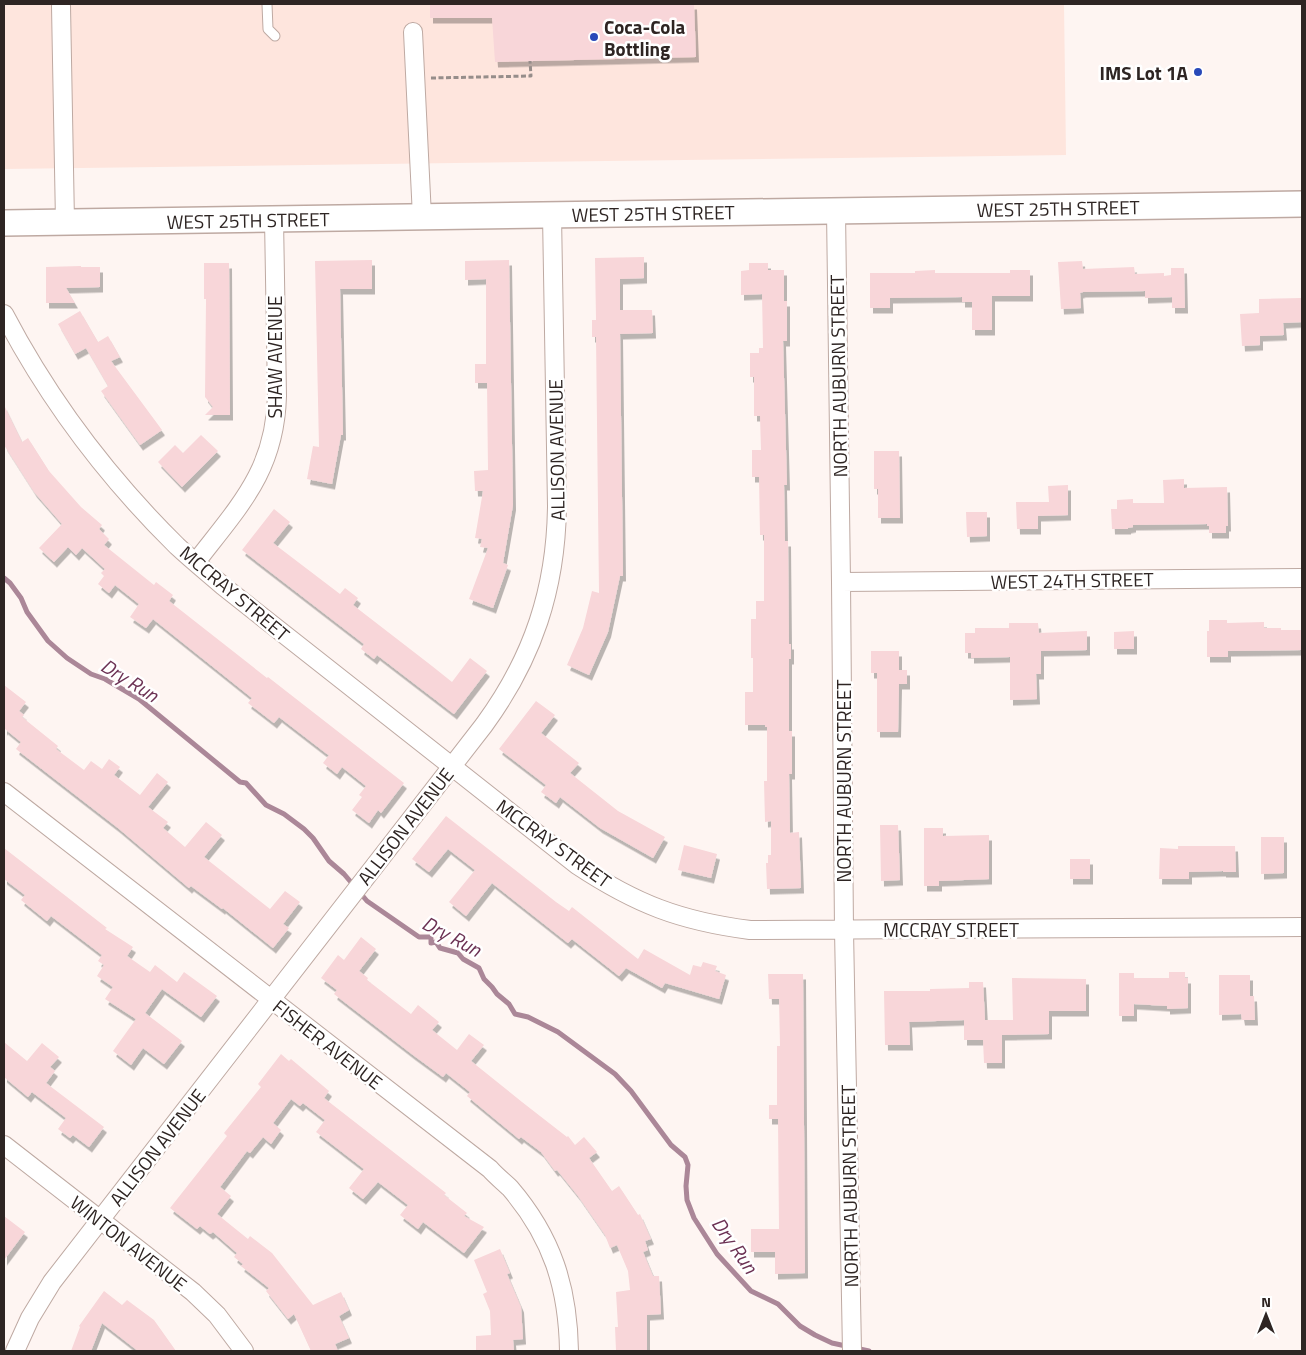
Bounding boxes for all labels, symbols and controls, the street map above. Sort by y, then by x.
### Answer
place label: Coca-Cola Bottling [604,12,686,63]
marker: Coca-Cola Bottling [588,31,600,43]
place label: IMS Lot 1A [1099,58,1189,87]
marker: IMS Lot 1A [1192,66,1204,78]
street label: WEST 25TH STREET [976,192,1140,224]
street label: WEST 25TH STREET [571,197,735,229]
street label: WEST 25TH STREET [166,204,330,236]
street label: NORTH AUBURN STREET [822,274,854,478]
street label: SHAW AVENUE [260,296,289,419]
street label: ALLISON AVENUE [540,379,572,521]
street label: MCCRAY STREET [174,538,296,648]
street label: WEST 24TH STREET [990,564,1154,596]
water label: Dry Run [95,650,166,710]
street label: NORTH AUBURN STREET [829,679,858,883]
street label: ALLISON AVENUE [350,761,460,891]
street label: MCCRAY STREET [491,791,617,895]
water label: Dry Run [417,907,488,965]
street label: MCCRAY STREET [883,915,1019,944]
street label: FISHER AVENUE [267,992,389,1096]
street label: ALLISON AVENUE [102,1082,212,1212]
street label: NORTH AUBURN STREET [833,1084,865,1288]
street label: WINTON AVENUE [64,1188,194,1298]
water label: Dry Run [704,1210,766,1281]
north arrow [1241,1290,1291,1340]
text: N [1261,1291,1271,1312]

